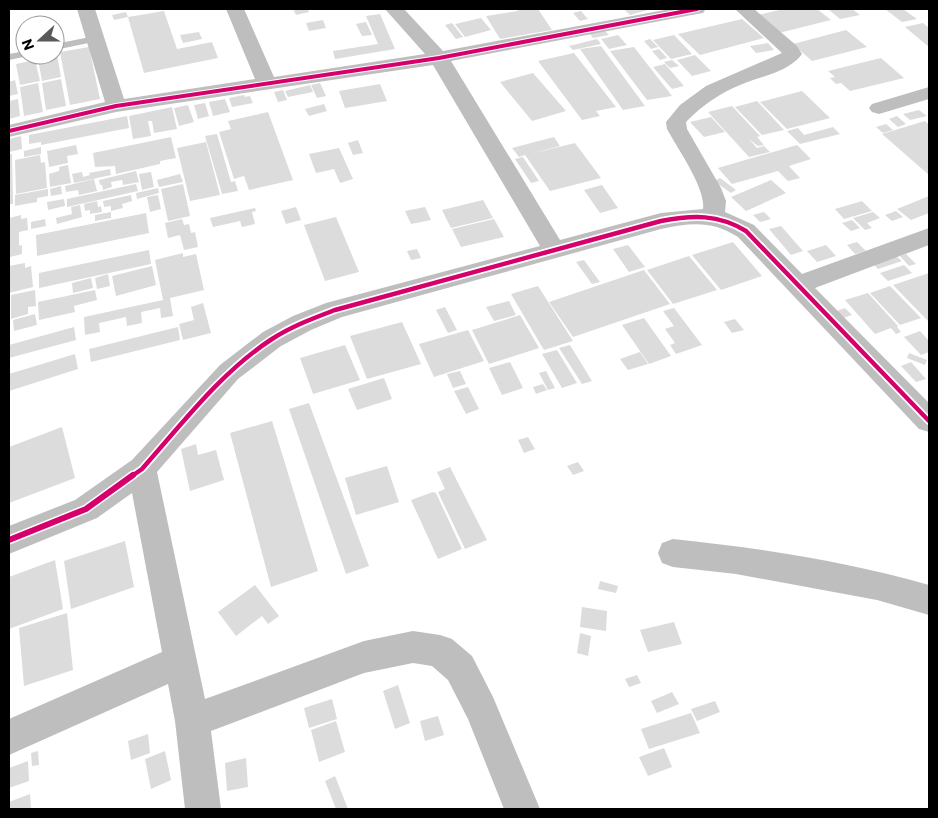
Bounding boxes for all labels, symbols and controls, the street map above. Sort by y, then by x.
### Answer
north arrow [15,15,65,65]
text: N [18,37,37,53]

